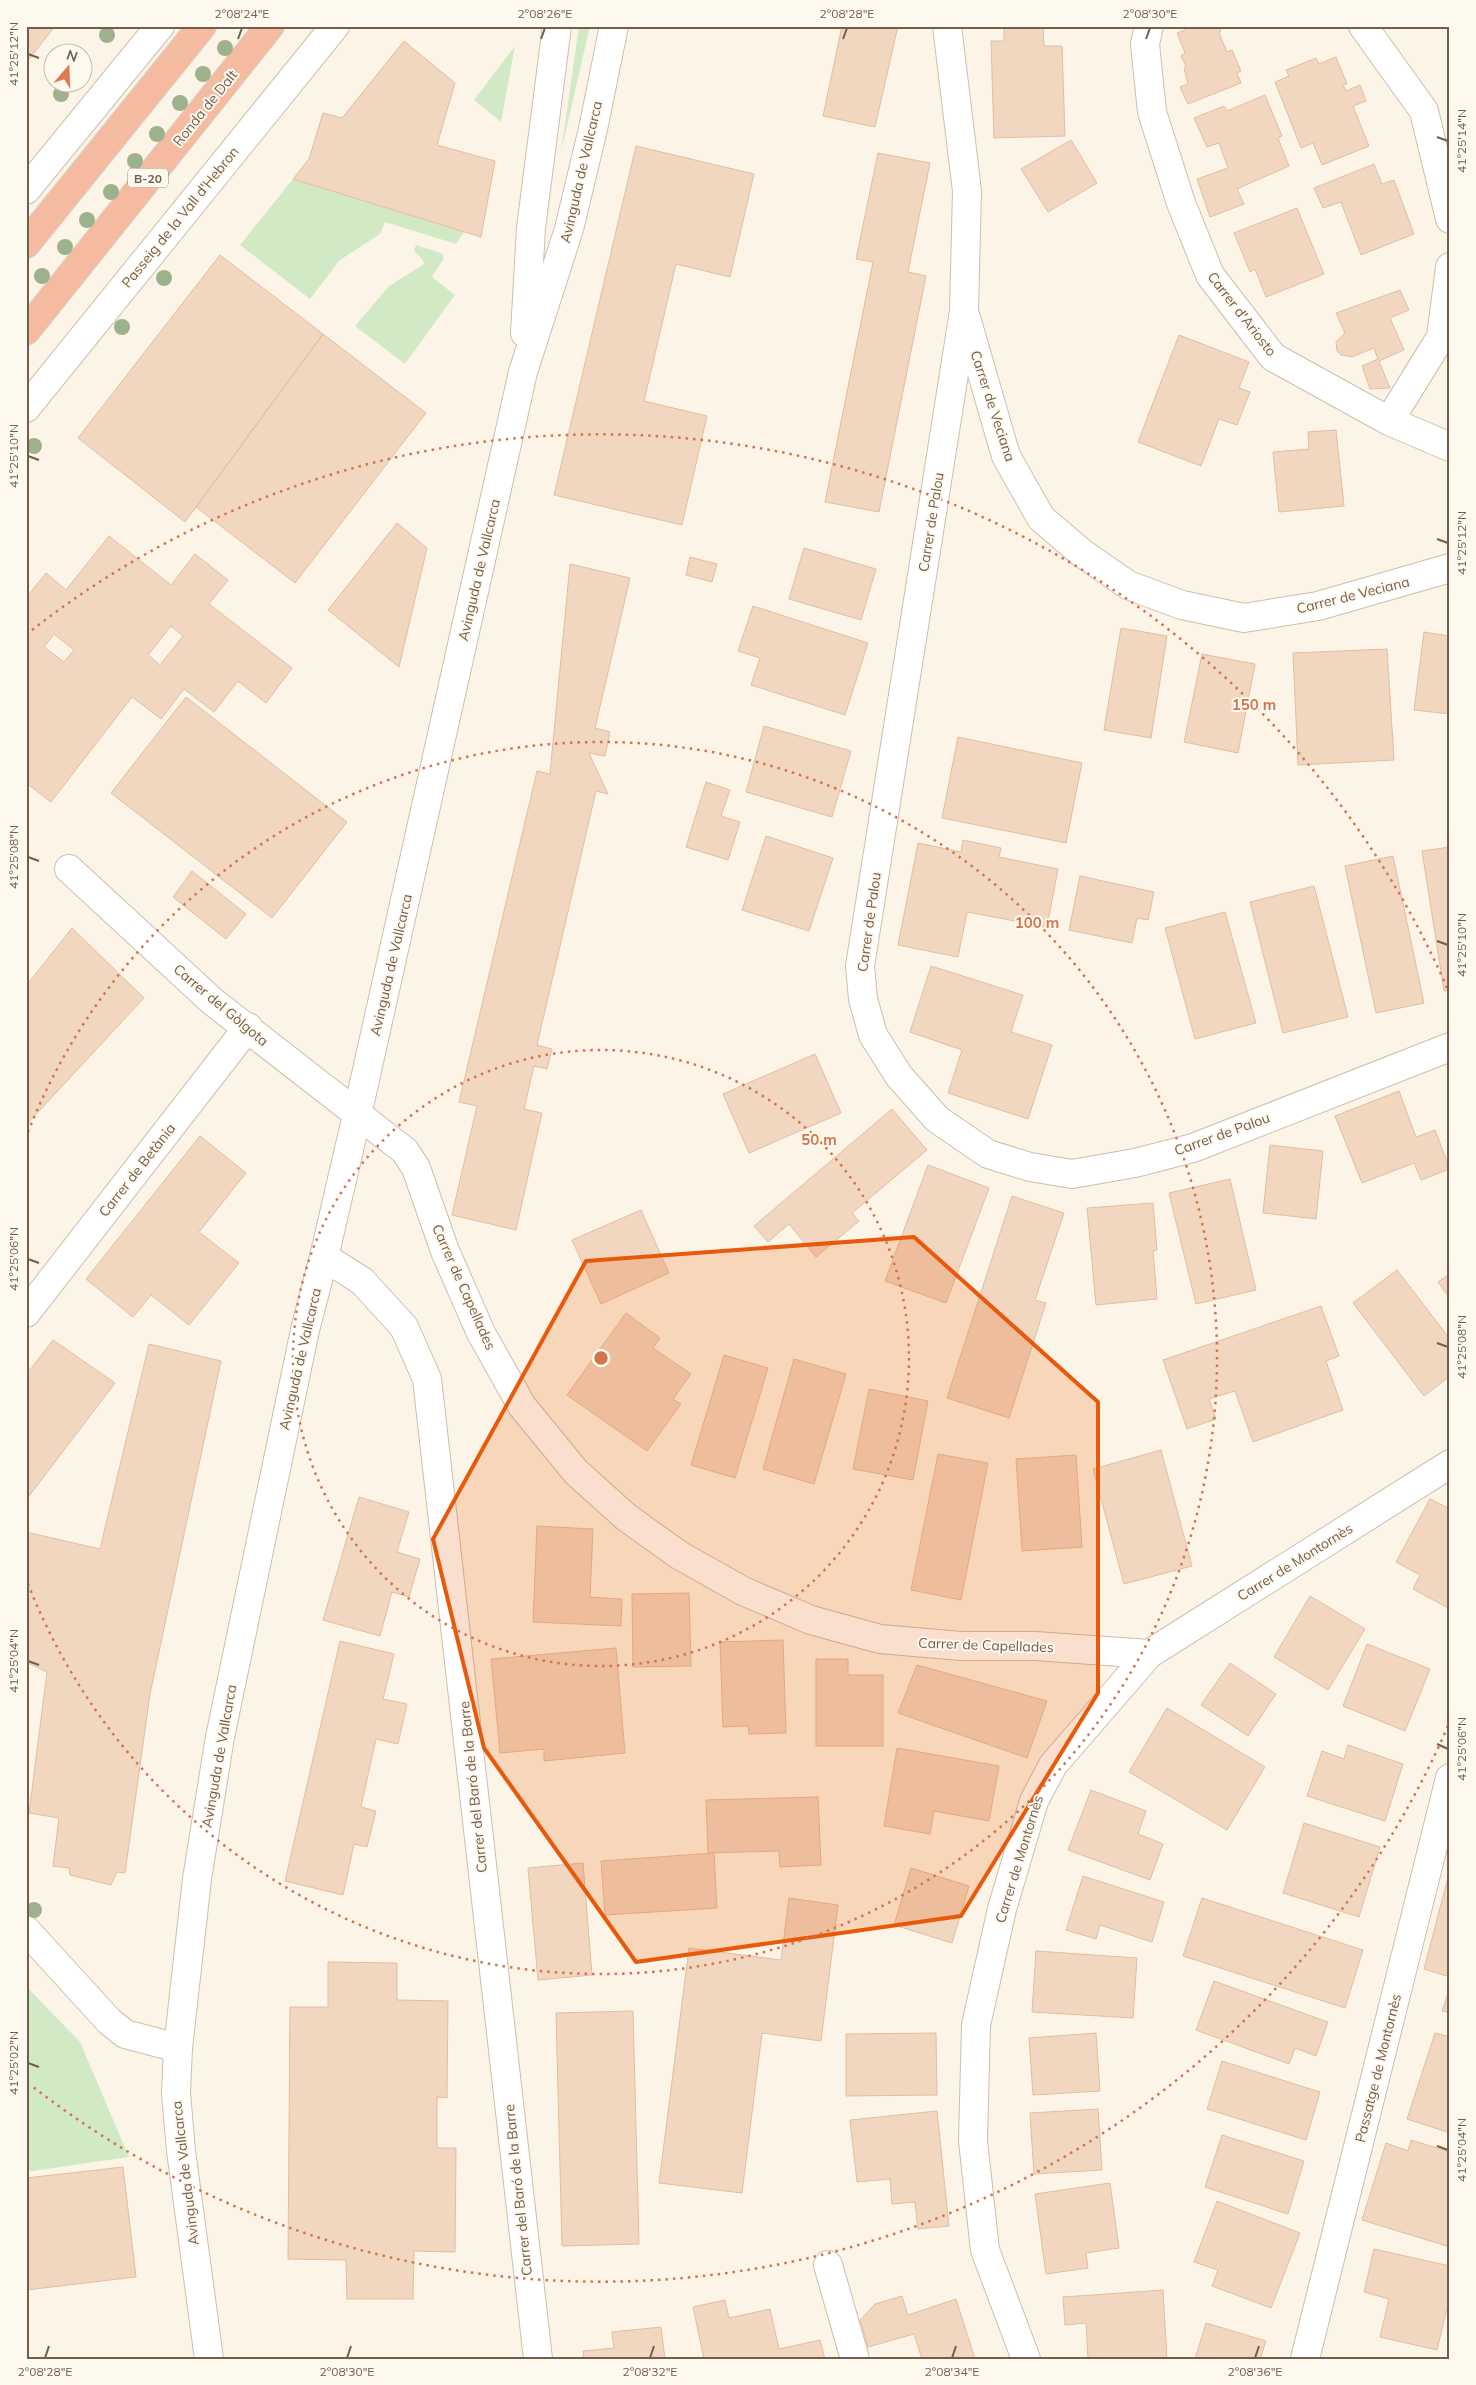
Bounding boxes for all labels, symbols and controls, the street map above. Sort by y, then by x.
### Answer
text: 2°08'24"E [215,6,269,21]
text: 2°08'26"E [518,6,572,21]
text: 2°08'28"E [820,6,874,21]
text: 2°08'30"E [1123,6,1177,21]
text: 41°25'12"N [6,22,21,86]
north arrow [42,42,92,92]
text: N [64,45,80,66]
street label: Ronda de Dalt [169,66,241,150]
street label: Avinguda de Vallcarca [556,99,606,245]
text: 41°25'14"N [1454,109,1469,173]
street label: Passeig de la Vall d'Hebron [118,143,242,291]
road number: B-20 [128,168,168,188]
street label: Carrer d'Ariosto [1203,268,1281,360]
street label: Carrer de Veciana [967,348,1019,464]
text: 41°25'10"N [6,424,21,488]
street label: Carrer de Palou [914,471,948,573]
street label: Avinguda de Vallcarca [454,497,504,643]
text: 41°25'12"N [1454,511,1469,575]
street label: Carrer de Veciana [1295,572,1411,618]
text: 150 m [1232,695,1276,714]
text: 41°25'08"N [6,825,21,889]
street label: Carrer de Palou [853,871,885,973]
street label: Avinguda de Vallcarca [366,892,416,1038]
text: 100 m [1015,913,1059,932]
text: 41°25'10"N [1454,913,1469,977]
street label: Carrer del Gòlgota [170,960,272,1050]
street label: Carrer de Palou [1172,1108,1272,1160]
street label: Carrer de Betània [95,1119,179,1221]
text: 50 m [801,1130,837,1149]
street label: Carrer de Capellades [428,1221,500,1353]
text: 41°25'06"N [6,1227,21,1291]
street label: Avinguda de Vallcarca [275,1286,325,1432]
text: 41°25'08"N [1454,1315,1469,1379]
centre of rings [592,1349,610,1367]
street label: Carrer de Montornès [1234,1519,1356,1605]
text: 41°25'04"N [6,1629,21,1693]
street label: Carrer de Capellades [918,1634,1054,1656]
street label: Avinguda de Vallcarca [198,1683,240,1829]
street label: Carrer del Baró de la Barre [455,1700,491,1874]
text: 41°25'06"N [1454,1717,1469,1781]
street label: Carrer de Montornès [991,1793,1047,1925]
street label: Passatge de Montornès [1351,1992,1405,2144]
text: 41°25'02"N [6,2031,21,2095]
street label: Avinguda de Vallcarca [167,2100,203,2246]
street label: Carrer del Baró de la Barre [500,2103,536,2277]
text: 41°25'04"N [1454,2118,1469,2182]
text: 2°08'28"E [18,2364,72,2379]
text: 2°08'30"E [320,2364,374,2379]
text: 2°08'32"E [623,2364,677,2379]
text: 2°08'34"E [925,2364,979,2379]
text: 2°08'36"E [1228,2364,1282,2379]

